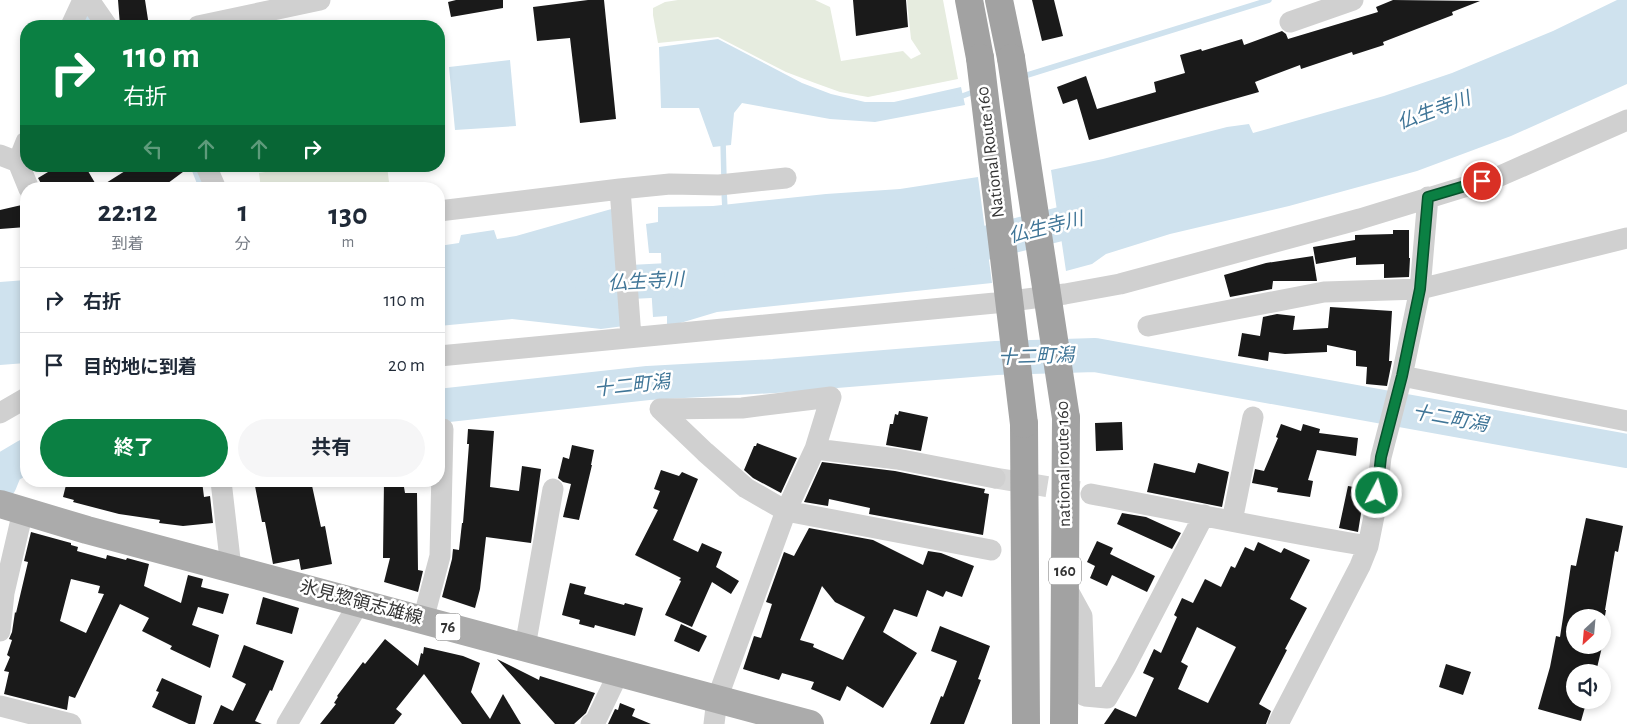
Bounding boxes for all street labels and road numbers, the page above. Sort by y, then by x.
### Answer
street label: National Route 160 [974,85,1008,219]
street label: national route 160 [1054,401,1074,527]
road number: 160 [1049,558,1081,584]
street label: 氷見惣領志雄線 [298,576,425,628]
road number: 76 [436,614,460,640]

